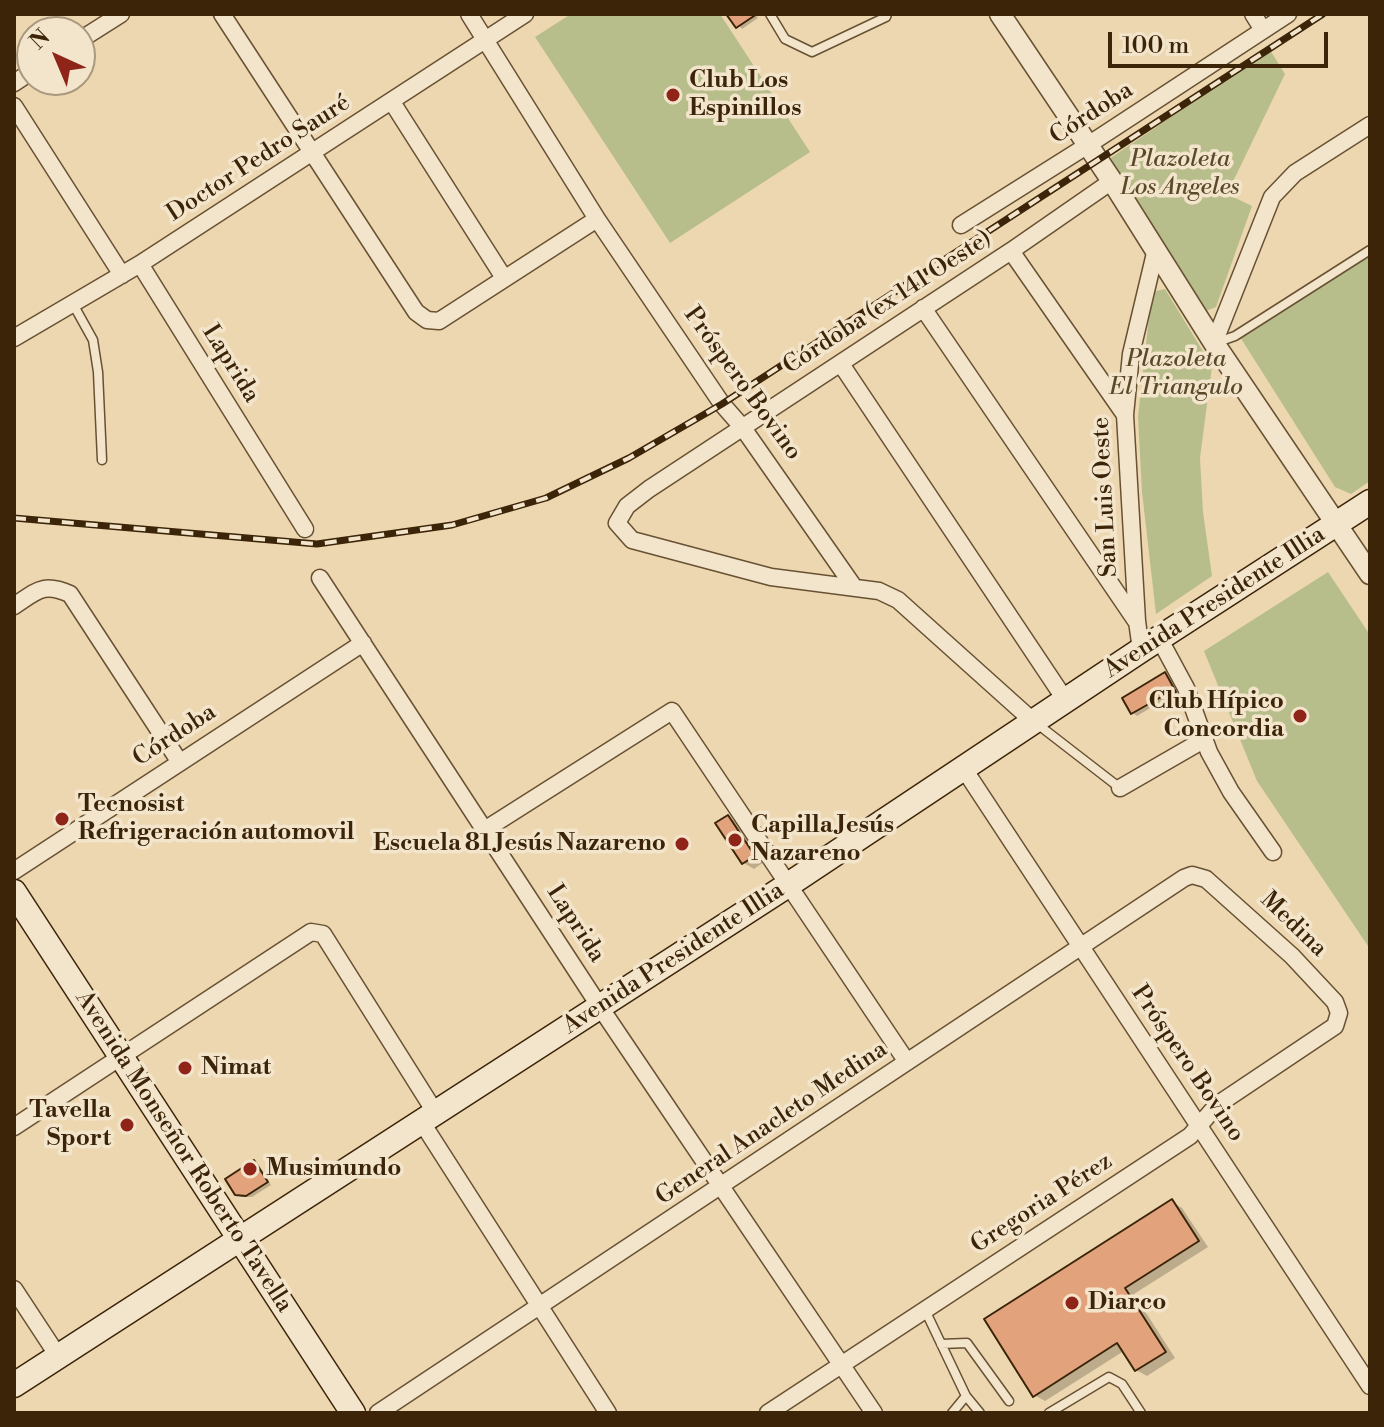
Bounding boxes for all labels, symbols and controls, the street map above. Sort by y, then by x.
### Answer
north arrow [16,16,96,96]
scale bar [1112,16,1332,66]
text: N [25,24,56,56]
text: 100 m [1122,31,1189,61]
place label: Club Los Espinillos [689,67,802,123]
street label: Córdoba [1045,77,1139,151]
marker: Club Los Espinillos [664,86,682,104]
street label: Doctor Pedro Sauré [162,89,356,229]
park label: Plazoleta Los Angeles [1120,146,1240,202]
street label: Córdoba (ex 141 Oeste) [778,225,998,381]
street label: Próspero Bovino [677,302,807,466]
street label: Laprida [195,320,265,408]
park label: Plazoleta El Triangulo [1109,346,1243,402]
street label: San Luis Oeste [1087,416,1125,578]
street label: Avenida Presidente Illia [1099,521,1331,685]
place label: Club Hípico Concordia [1148,688,1284,744]
street label: Córdoba [128,699,222,773]
marker: Club Hípico Concordia [1291,707,1309,725]
place label: Tecnosist Refrigeración automovil [78,791,354,847]
marker: Tecnosist Refrigeración automovil [53,810,71,828]
place label: Capilla Jesús Nazareno [751,812,894,868]
place label: Escuela 81 Jesús Nazareno [373,830,666,858]
marker: Capilla Jesús Nazareno [726,831,744,849]
marker: Escuela 81 Jesús Nazareno [673,835,691,853]
street label: Avenida Presidente Illia [558,877,790,1041]
street label: Laprida [539,880,611,968]
street label: Medina [1254,886,1332,964]
street label: Próspero Bovino [1124,980,1250,1148]
street label: Avenida Monseñor Roberto Tavella [68,986,298,1318]
street label: General Anacleto Medina [651,1036,893,1212]
place label: Nimat [201,1054,271,1082]
marker: Nimat [176,1059,194,1077]
place label: Tavella Sport [29,1097,111,1153]
marker: Tavella Sport [118,1116,136,1134]
street label: Gregoria Pérez [966,1148,1118,1260]
place label: Musimundo [266,1155,401,1183]
marker: Musimundo [241,1160,259,1178]
place label: Diarco [1088,1289,1166,1317]
marker: Diarco [1063,1294,1081,1312]

